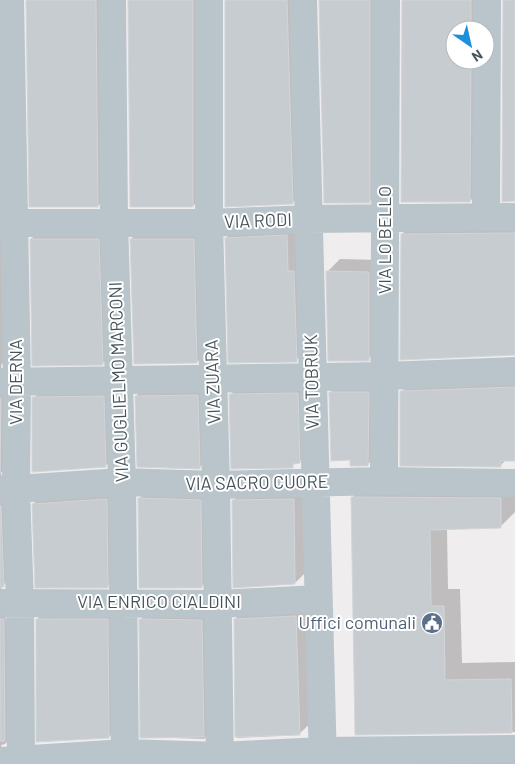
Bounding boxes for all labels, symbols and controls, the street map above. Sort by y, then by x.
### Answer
north arrow [445,20,495,70]
text: N [469,47,486,66]
street label: VIA LO BELLO [373,186,395,294]
street label: VIA RODI [224,208,292,232]
street label: VIA GUGLIELMO MARCONI [104,281,132,483]
street label: VIA TOBRUK [299,334,323,430]
street label: VIA DERNA [4,339,26,425]
street label: VIA ZUARA [200,339,224,425]
street label: VIA SACRO CUORE [185,470,329,494]
street label: VIA ENRICO CIALDINI [77,590,241,612]
place label: Uffici comunali [299,611,416,633]
public building icon: Uffici comunali [420,611,444,635]

